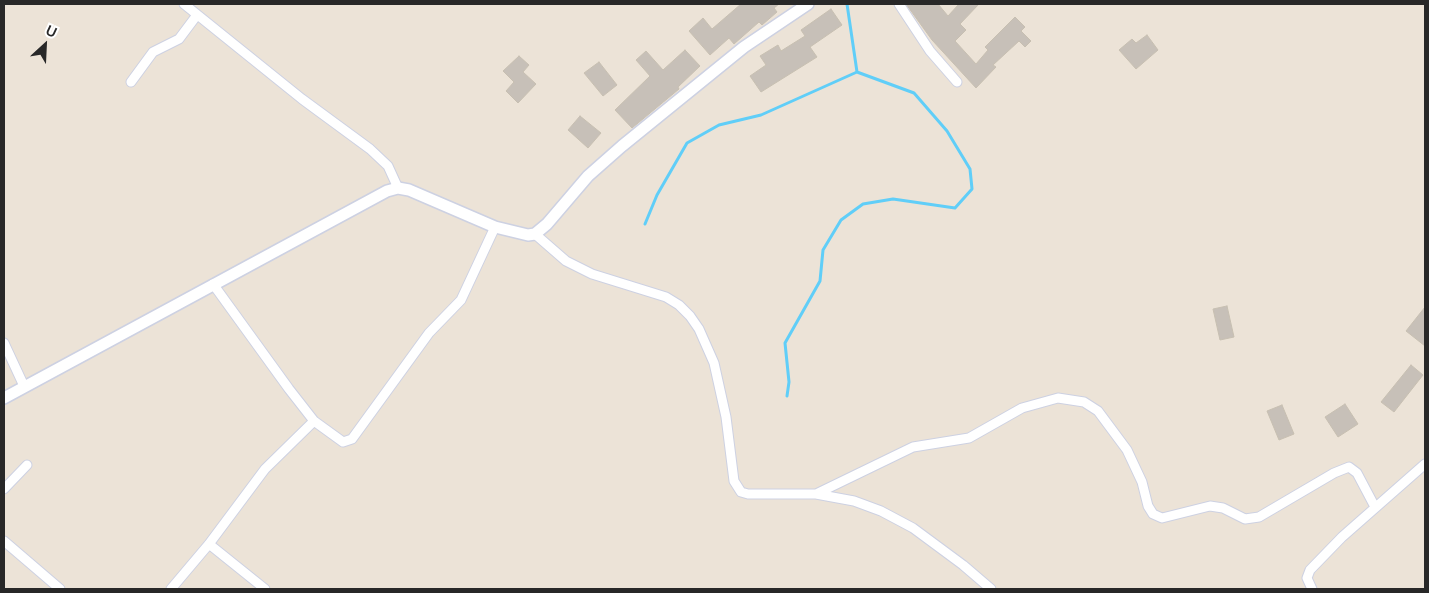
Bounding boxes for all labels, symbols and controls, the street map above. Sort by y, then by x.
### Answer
north arrow [20,20,70,70]
text: U [43,21,60,41]

